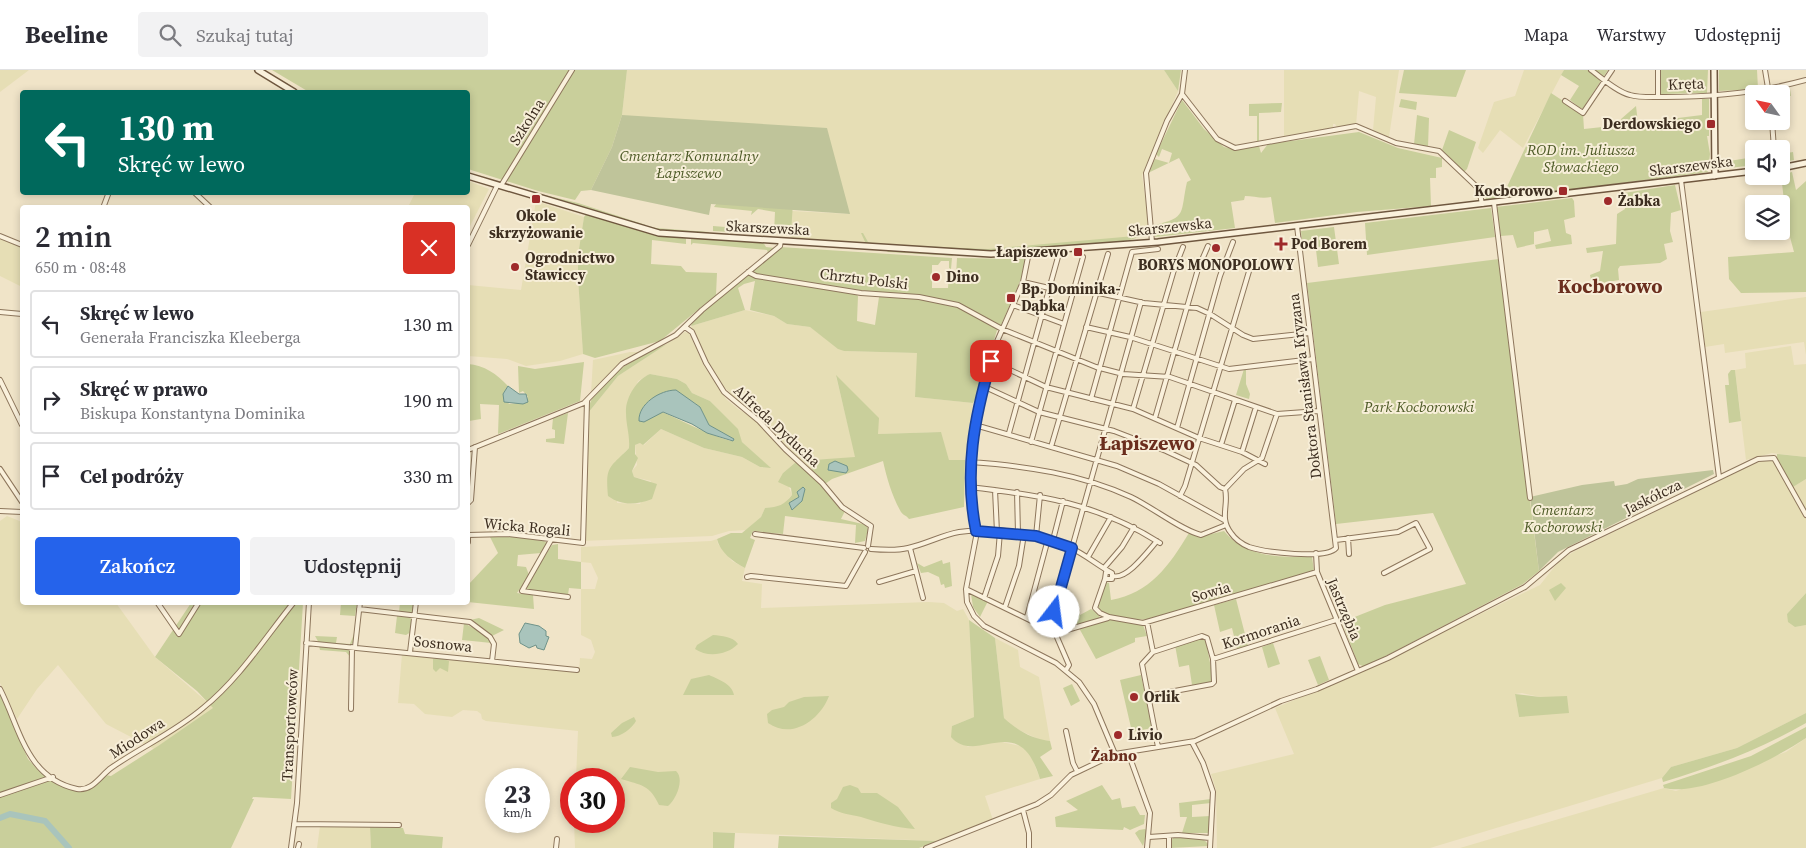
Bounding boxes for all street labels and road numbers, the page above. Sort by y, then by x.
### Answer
street label: Kręta [1667,72,1705,95]
street label: Szkolna [504,94,549,149]
street label: Skarszewska [1648,150,1734,181]
street label: Skarszewska [1127,212,1213,241]
street label: Skarszewska [726,215,811,240]
street label: Chrztu Polski [819,263,909,294]
street label: Doktora Stanisława Kryzana [1283,292,1326,480]
street label: Alfreda Dyducha [729,380,826,472]
street label: Jaskółcza [1620,473,1685,520]
street label: Wicka Rogali [483,512,571,541]
street label: Jastrzębia [1322,574,1367,643]
street label: Sowia [1189,576,1233,607]
street label: Kormorania [1219,609,1303,654]
street label: Sosnowa [413,630,474,657]
street label: Transportowców [276,668,303,782]
street label: Miodowa [105,712,169,763]

